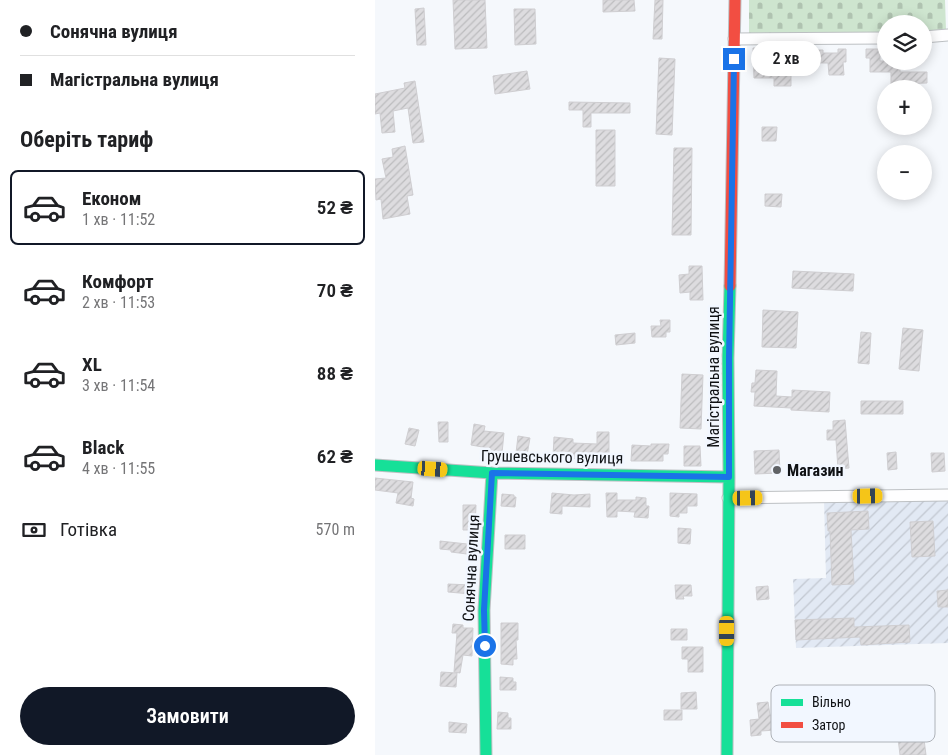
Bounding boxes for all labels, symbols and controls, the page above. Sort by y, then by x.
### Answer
map controls [877,15,932,200]
button: layers [877,15,932,70]
text: Сонячна вулиця [50,20,178,43]
callout: 2 хв [751,42,821,76]
route end [723,48,745,70]
text: 2 хв [773,49,799,68]
text: Магістральна вулиця [50,68,219,91]
button: + [877,80,932,135]
text: Оберіть тариф [20,127,153,152]
button: − [877,145,932,200]
icon: car [22,185,67,230]
text: Економ [82,187,141,210]
text: 52 ₴ [317,196,353,219]
text: 1 хв · 11:52 [82,210,155,229]
icon: car [22,268,67,313]
text: Комфорт [82,270,154,293]
text: 70 ₴ [317,279,353,302]
text: 2 хв · 11:53 [82,293,155,312]
street label: Магістральна вулиця [704,306,723,448]
icon: car [22,351,67,396]
text: XL [82,353,102,376]
text: 88 ₴ [317,362,353,385]
text: 3 хв · 11:54 [82,376,155,395]
icon: car [22,434,67,479]
text: Black [82,436,124,459]
text: 62 ₴ [317,445,353,468]
street label: Грушевського вулиця [481,446,623,468]
text: 4 хв · 11:55 [82,459,155,478]
car [417,460,448,478]
place label: Магазин [787,461,843,480]
marker: Магазин [771,464,783,476]
car [852,488,883,504]
car [732,490,763,506]
street label: Сонячна вулиця [459,514,483,622]
icon: cash [20,516,48,544]
text: Готівка [60,518,117,541]
text: 570 m [316,520,355,539]
car [719,616,734,646]
route start [474,635,496,657]
legend [771,685,935,742]
button: Замовити [20,687,355,745]
text: Вільно [812,694,851,710]
text: Затор [812,717,846,733]

